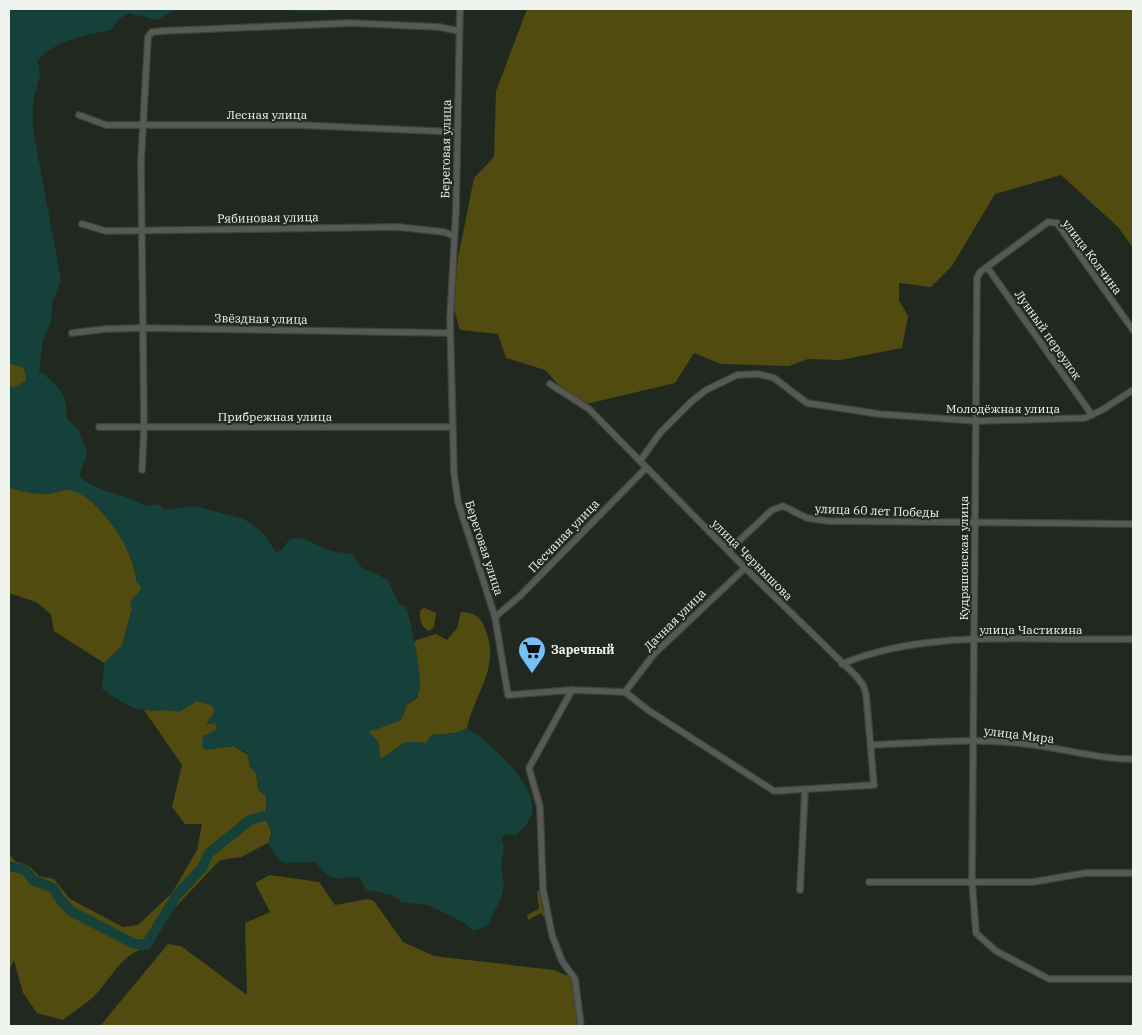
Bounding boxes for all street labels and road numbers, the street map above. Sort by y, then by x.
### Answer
street label: Береговая улица [437,99,454,199]
street label: Лесная улица [227,107,308,122]
street label: Рябиновая улица [217,209,319,226]
street label: улица Колчина [1059,216,1126,298]
street label: Лунный переулок [1012,287,1085,382]
street label: Звёздная улица [214,310,308,327]
street label: Молодёжная улица [946,401,1060,416]
street label: Прибрежная улица [218,409,333,424]
street label: Кудряшовская улица [956,495,971,620]
street label: Песчаная улица [525,496,603,575]
street label: Береговая улица [462,498,507,598]
street label: улица 60 лет Победы [815,501,940,520]
street label: улица Чернышова [709,516,796,604]
street label: Дачная улица [641,585,709,654]
street label: улица Частикина [979,622,1083,637]
street label: улица Мира [983,723,1056,746]

